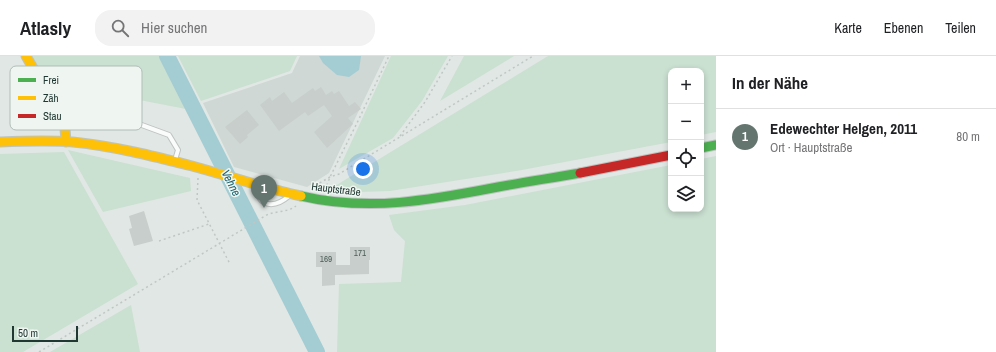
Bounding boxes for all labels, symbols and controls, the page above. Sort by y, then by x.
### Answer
search box [95,10,375,46]
text: Atlasly [20,15,71,41]
icon: search [109,17,131,39]
text: Hier suchen [141,17,207,38]
text: Karte [834,19,862,37]
text: Ebenen [884,19,923,37]
text: Teilen [945,19,976,37]
legend [10,66,142,130]
map controls [668,68,704,212]
button: + [668,68,704,104]
text: In der Nähe [732,71,808,94]
text: Frei [43,73,59,87]
text: Zäh [43,91,59,105]
button: − [668,104,704,140]
text: Stau [43,109,62,123]
text: Edewechter Helgen, 2011 [770,118,917,139]
text: 1 [742,128,748,145]
text: 80 m [956,128,980,145]
text: Ort · Hauptstraße [770,139,852,156]
button: locate [668,140,704,176]
your location [353,159,373,179]
water label: Vehne [218,167,245,199]
pin: 1 [251,175,277,208]
button: layers [668,176,704,212]
street label: Hauptstraße [311,179,361,199]
house number: 171 [354,247,366,259]
house number: 169 [320,253,332,265]
scale bar [12,324,78,343]
text: 50 m [18,326,38,340]

